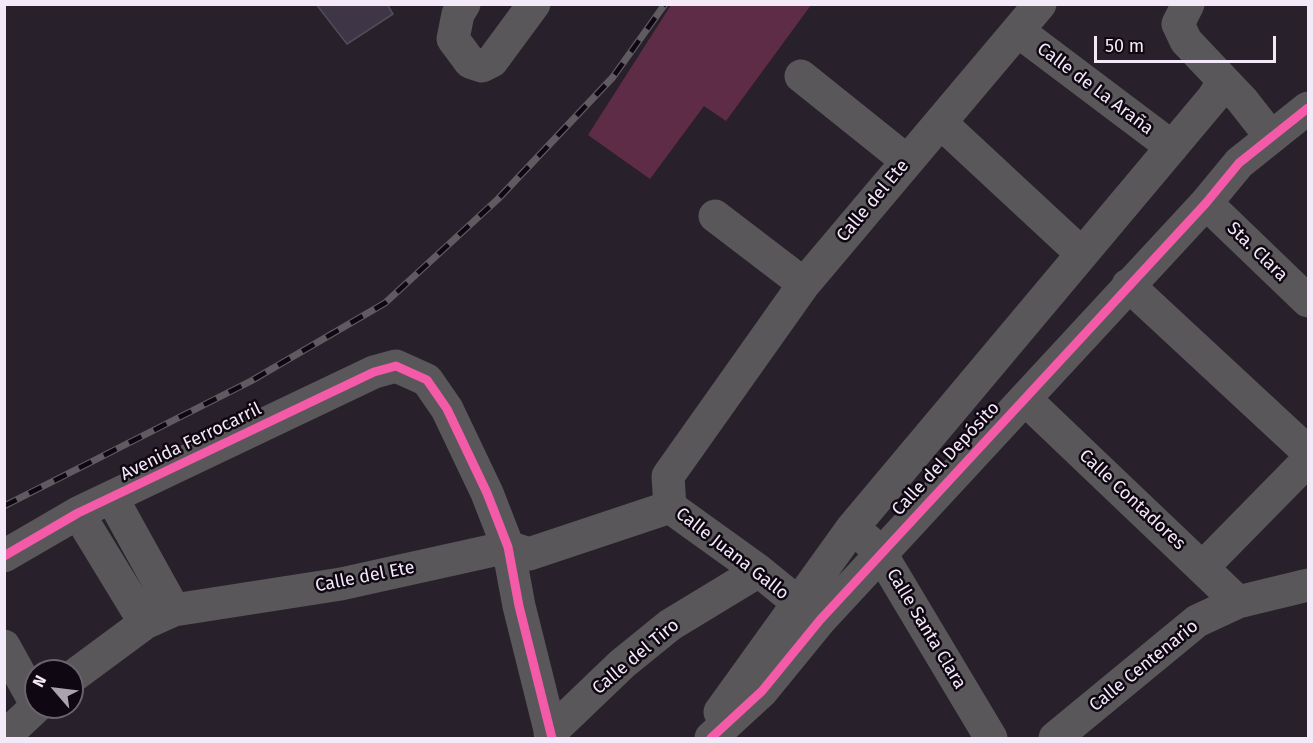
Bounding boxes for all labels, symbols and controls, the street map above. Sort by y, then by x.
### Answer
scale bar [1097,24,1278,62]
text: 50 m [1105,35,1144,57]
street label: Calle de La Araña [1033,38,1157,140]
street label: Calle del Ete [832,156,914,246]
street label: Sta. Clara [1222,218,1292,286]
street label: Avenida Ferrocarril [117,398,265,486]
street label: Calle del Depósito [888,398,1004,520]
street label: Calle Contadores [1074,445,1190,555]
street label: Calle Juana Gallo [671,503,793,605]
street label: Calle del Ete [314,557,416,597]
street label: Calle Santa Clara [882,565,970,693]
street label: Calle del Tiro [588,615,684,699]
street label: Calle Centenario [1085,616,1203,716]
north arrow [24,659,84,719]
text: N [29,672,50,690]

